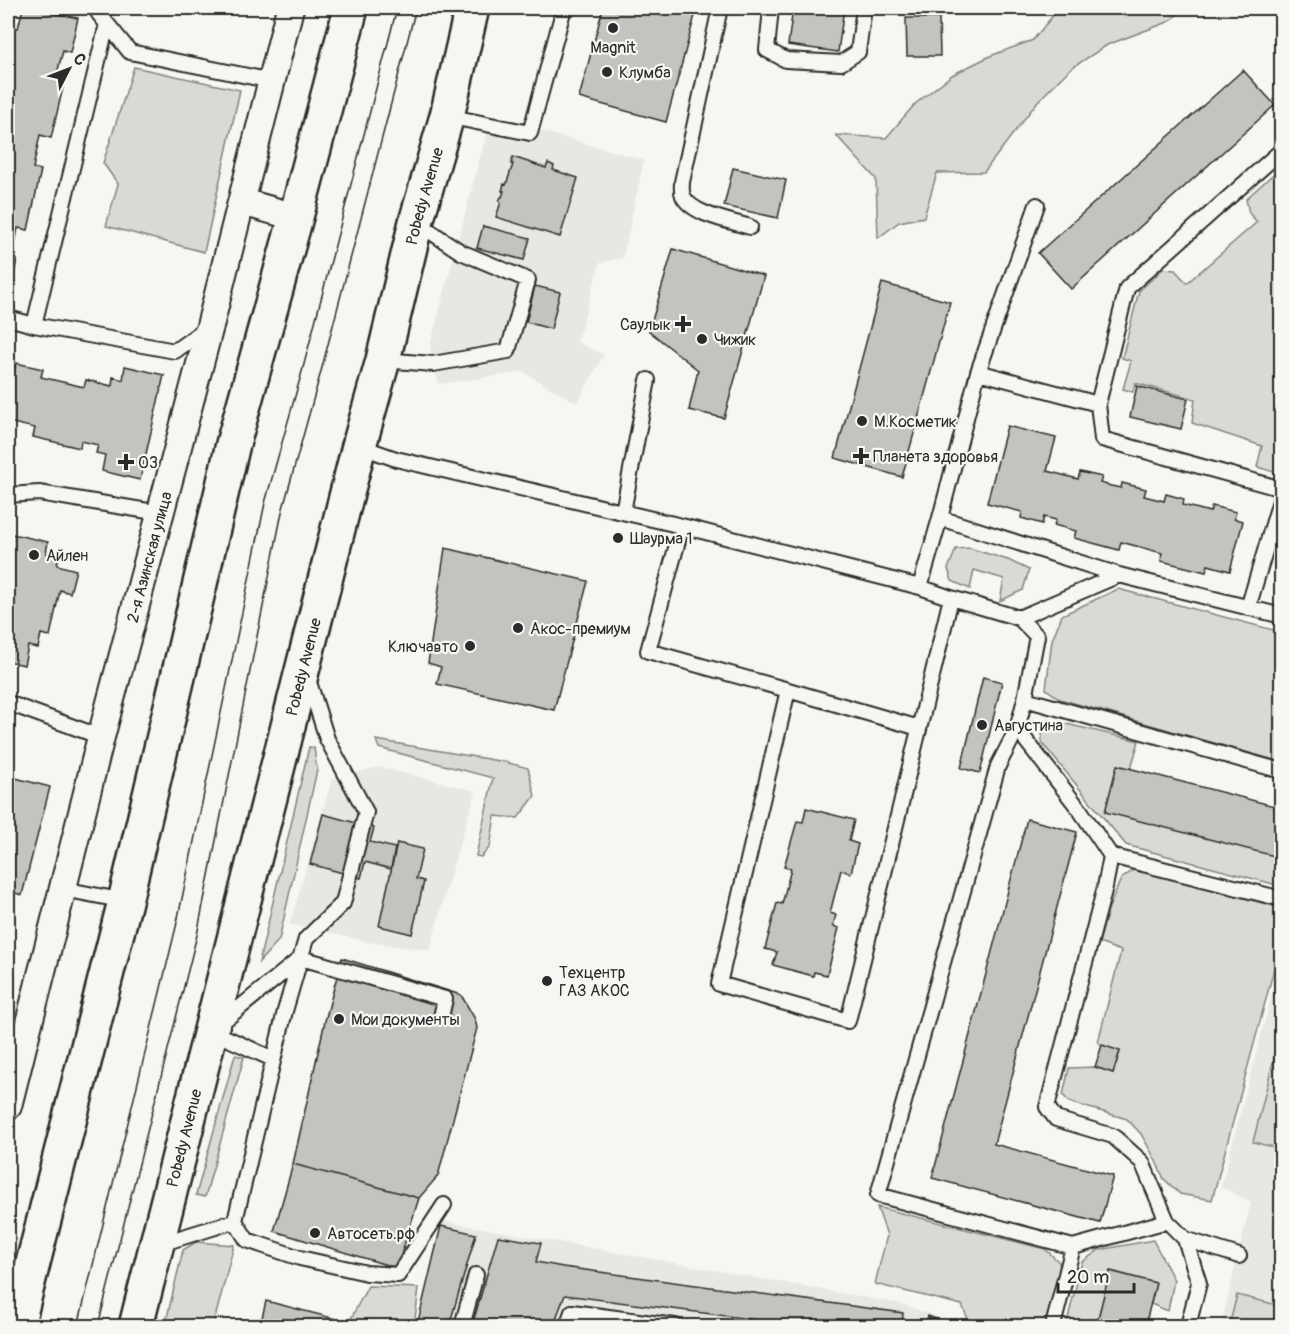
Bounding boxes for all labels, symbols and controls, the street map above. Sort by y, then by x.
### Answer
marker: Magnit [606,21,620,35]
place label: Magnit [590,38,636,58]
north arrow [39,39,99,99]
text: С [69,49,90,70]
place label: Клумба [619,63,671,83]
marker: Клумба [600,65,614,79]
street label: Pobedy Avenue [402,145,448,247]
place label: Саулык [620,315,671,335]
marker: Саулык [676,317,690,331]
place label: Чижик [714,330,756,350]
marker: Чижик [695,332,709,346]
place label: М.Косметик [874,412,957,432]
marker: М.Косметик [855,414,869,428]
place label: Планета здоровья [873,447,998,467]
marker: Планета здоровья [854,449,868,463]
place label: 03 [138,453,158,473]
marker: 03 [119,455,133,469]
street label: 2-я Азинская улица [123,489,177,625]
place label: Шаурма 1 [630,529,693,549]
marker: Шаурма 1 [611,531,625,545]
place label: Айлен [46,546,88,566]
marker: Айлен [27,548,41,562]
street label: Pobedy Avenue [282,616,326,718]
place label: Акос-премиум [530,619,631,639]
marker: Акос-премиум [511,621,525,635]
place label: Ключавто [388,637,458,657]
marker: Ключавто [463,639,477,653]
place label: Августина [994,716,1063,736]
marker: Августина [975,718,989,732]
place label: Техцентр ГАЗ АКОС [559,963,630,1001]
marker: Техцентр ГАЗ АКОС [540,974,554,988]
place label: Мои документы [351,1010,460,1030]
marker: Мои документы [332,1012,346,1026]
street label: Pobedy Avenue [163,1087,207,1189]
place label: Автосеть.рф [327,1224,416,1244]
marker: Автосеть.рф [308,1226,322,1240]
scale bar [1058,1256,1134,1294]
text: 20 m [1067,1266,1109,1289]

